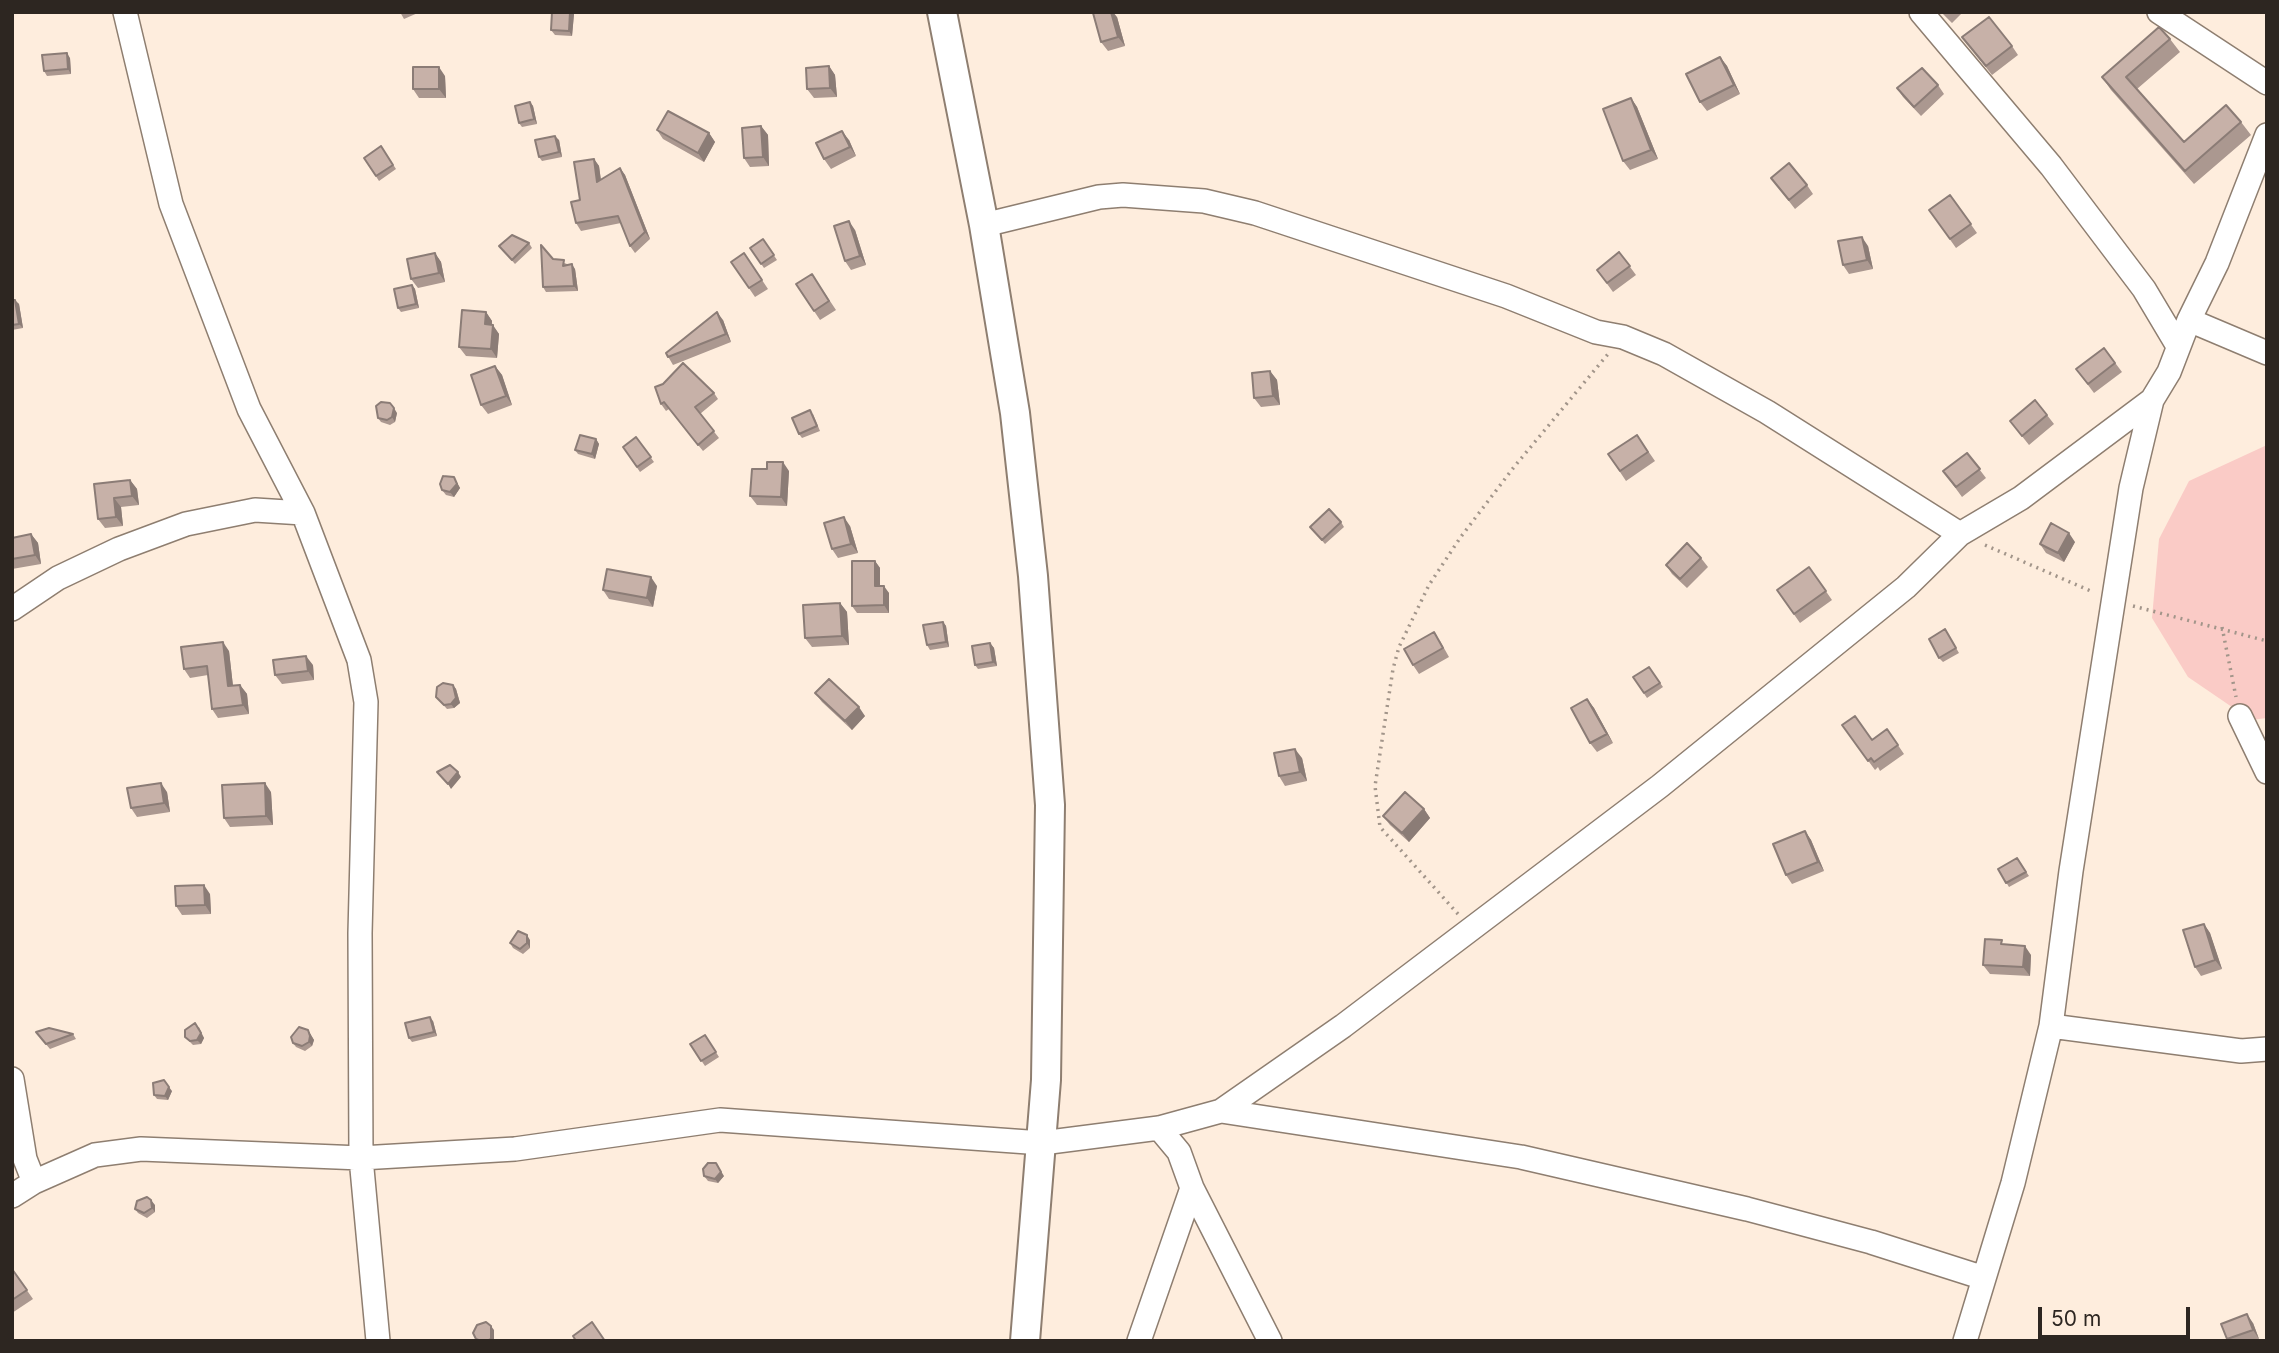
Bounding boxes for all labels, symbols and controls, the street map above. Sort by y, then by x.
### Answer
scale bar [2041,1294,2193,1338]
text: 50 m [2051,1306,2101,1331]

